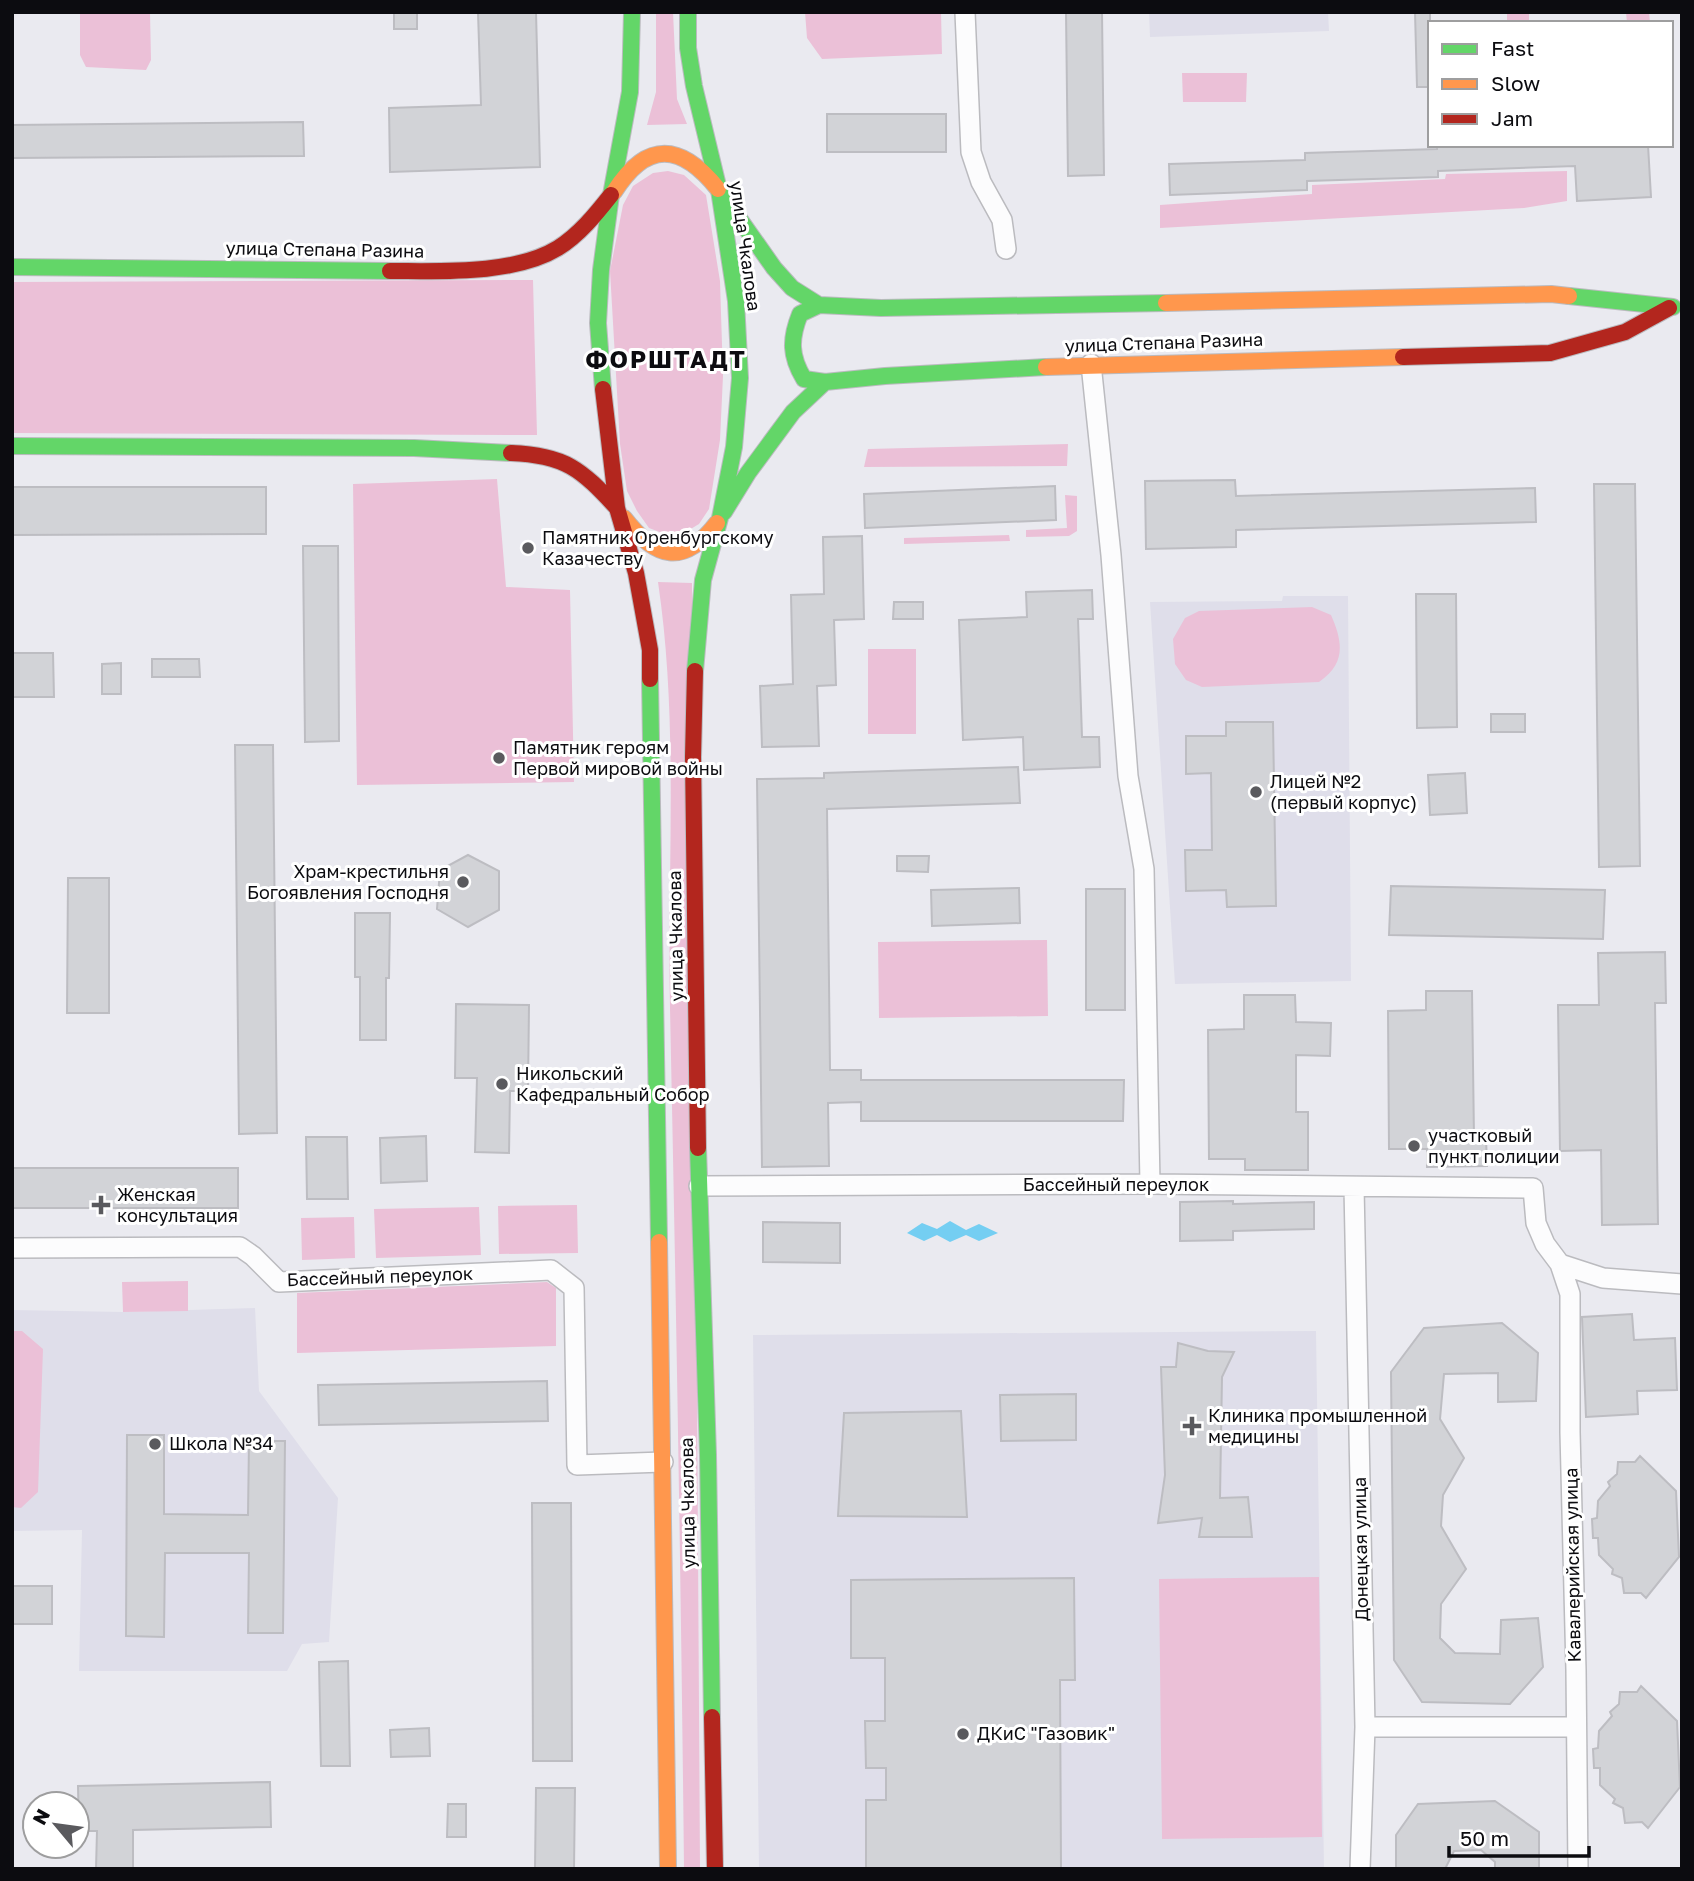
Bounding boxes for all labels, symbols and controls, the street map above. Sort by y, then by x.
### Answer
legend [1428,21,1673,147]
text: Fast [1491,35,1534,61]
text: Slow [1491,70,1540,96]
text: Jam [1491,105,1533,131]
street label: улица Чкалова [726,179,766,312]
street label: улица Степана Разина [225,236,425,262]
street label: улица Степана Разина [1064,328,1264,356]
district label: ФОРШТАДТ [585,344,747,373]
place label: Памятник Оренбургскому Казачеству [542,526,774,569]
marker: Памятник Оренбургскому Казачеству [520,540,536,556]
place label: Памятник героям Первой мировой войны [513,736,723,779]
marker: Памятник героям Первой мировой войны [491,750,507,766]
place label: Лицей №2 (первый корпус) [1270,770,1417,813]
marker: Лицей №2 (первый корпус) [1248,784,1264,800]
place label: Храм-крестильня Богоявления Господня [247,860,449,903]
street label: улица Чкалова [663,870,687,1002]
marker: Храм-крестильня Богоявления Господня [455,874,471,890]
place label: Никольский Кафедральный Собор [516,1062,710,1105]
marker: Никольский Кафедральный Собор [494,1076,510,1092]
place label: участковый пункт полиции [1428,1124,1560,1167]
marker: участковый пункт полиции [1406,1138,1422,1154]
street label: Бассейный переулок [1023,1173,1209,1195]
place label: Женская консультация [117,1183,238,1226]
marker: Женская консультация [91,1195,111,1215]
street label: Бассейный переулок [286,1262,474,1290]
place label: Клиника промышленной медицины [1208,1404,1427,1447]
marker: Клиника промышленной медицины [1182,1416,1202,1436]
place label: Школа №34 [169,1432,274,1454]
marker: Школа №34 [147,1436,163,1452]
street label: улица Чкалова [675,1437,699,1569]
street label: Кавалерийская улица [1559,1468,1585,1662]
street label: Донецкая улица [1348,1477,1372,1621]
place label: ДКиC "Газовик" [977,1722,1115,1744]
marker: ДКиC "Газовик" [955,1726,971,1742]
north arrow [21,1790,91,1860]
text: N [27,1805,54,1828]
scale bar [1449,1814,1589,1858]
text: 50 m [1460,1825,1509,1851]

